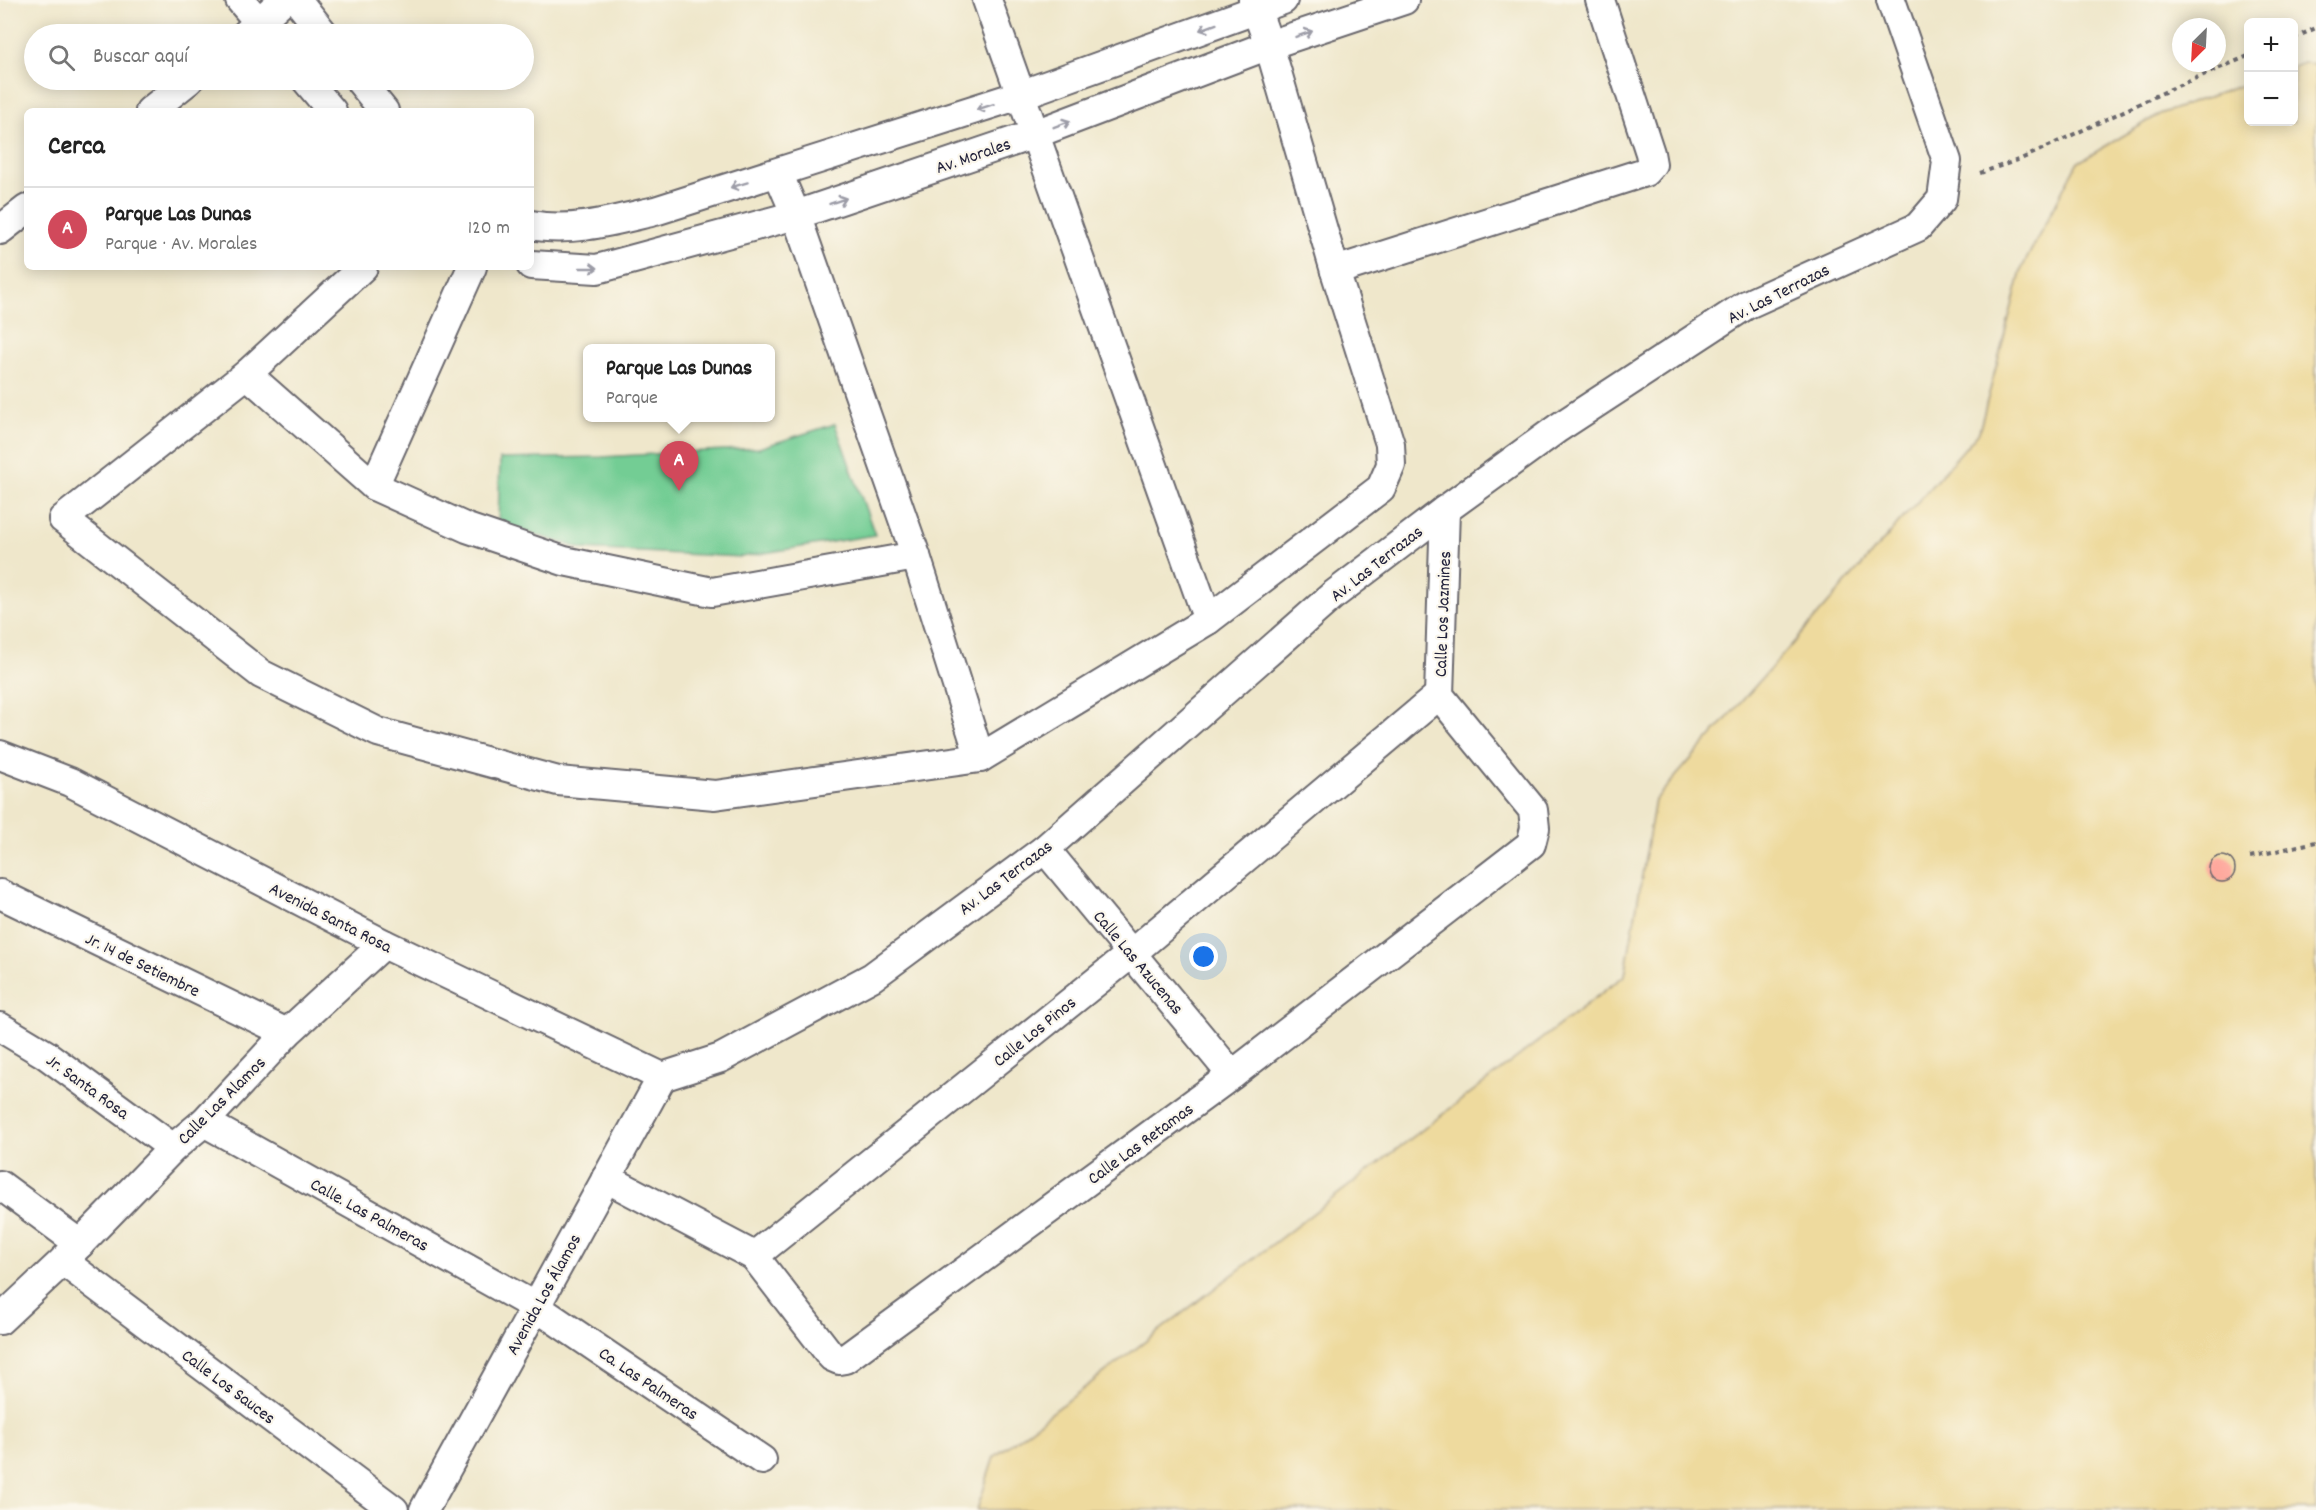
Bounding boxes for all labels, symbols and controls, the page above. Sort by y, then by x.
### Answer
north arrow [2172,18,2226,72]
map controls [2244,18,2298,126]
button: + [2244,18,2298,72]
one-way arrow [1199,22,1218,33]
search box [24,24,534,90]
one-way arrow [1294,27,1313,38]
icon: search [45,41,78,74]
text: Buscar aquí [93,42,188,73]
button: − [2244,72,2298,126]
one-way arrow [976,102,995,113]
one-way arrow [1052,118,1071,129]
text: Cerca [48,129,105,166]
street label: Av. Morales [933,133,1015,182]
one-way arrow [730,181,749,192]
one-way arrow [828,194,847,205]
text: Parque Las Dunas [105,200,252,231]
text: A [62,215,73,243]
text: 120 m [468,215,510,243]
text: Parque · Av. Morales [105,231,258,259]
street label: Av. Las Terrazas [1724,259,1835,332]
one-way arrow [579,262,599,274]
popup [583,344,775,422]
text: Parque Las Dunas [606,354,752,385]
text: Parque [606,385,658,413]
pin: A [660,442,698,491]
street label: Av. Las Terrazas [1326,521,1429,609]
street label: Calle Los Jazmines [1430,551,1459,678]
street label: Av. Las Terrazas [954,835,1059,923]
street label: Avenida Santa Rosa [264,878,396,961]
street label: Calle Las Azucenas [1086,906,1188,1021]
street label: Jr. 14 de Setiembre [80,928,204,1005]
your location [1189,942,1218,971]
street label: Calle Los Pinos [989,992,1082,1074]
street label: Jr. Santa Rosa [40,1049,134,1127]
street label: Calle Las Alamos [173,1052,273,1152]
street label: Calle Las Retamas [1083,1098,1200,1192]
street label: Calle. Las Palmeras [305,1173,433,1259]
street label: Avenida Los Álamos [502,1230,589,1360]
street label: Ca. Las Palmeras [593,1342,703,1428]
street label: Calle Los Sauces [175,1344,280,1432]

